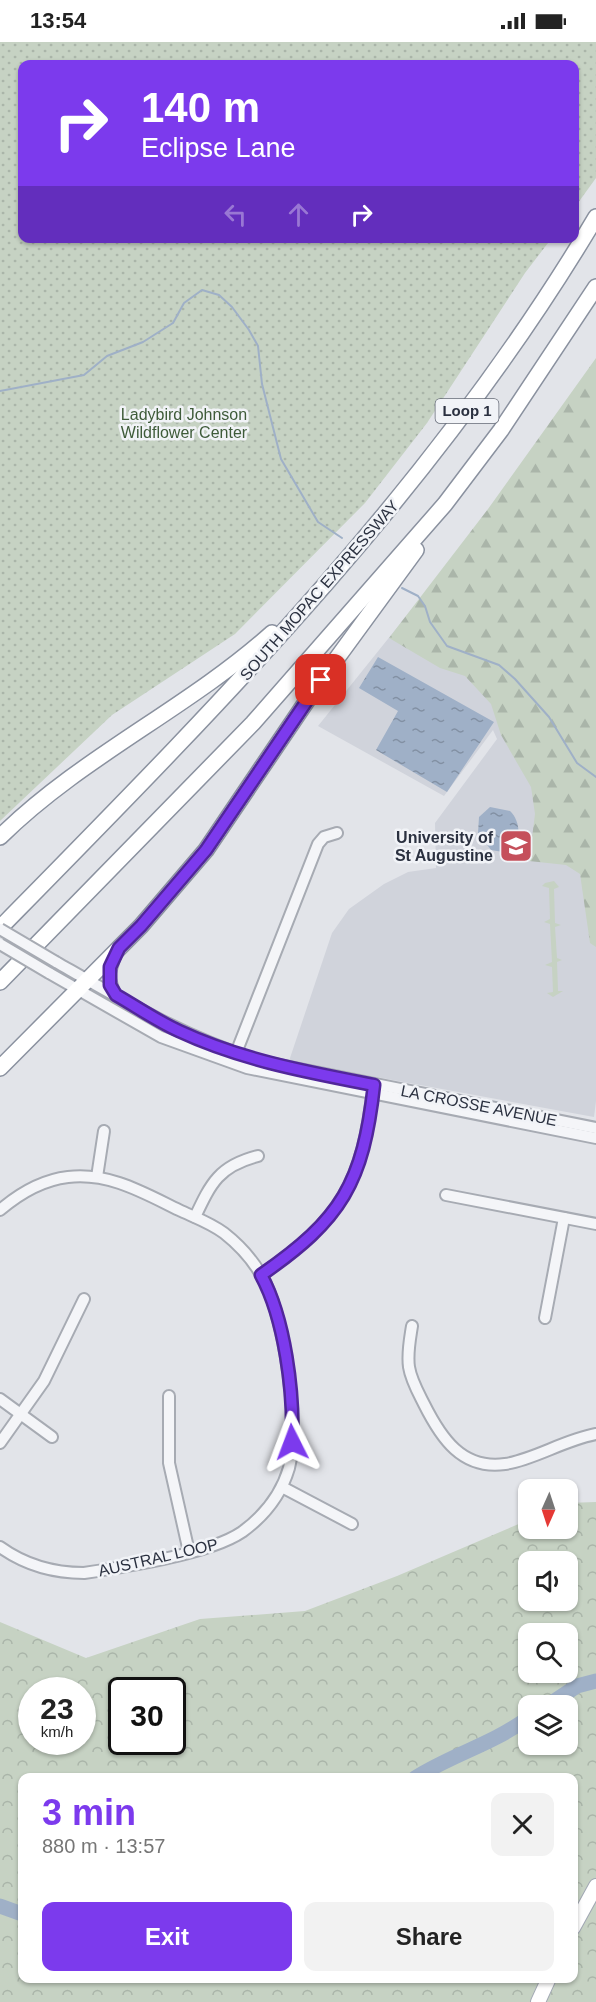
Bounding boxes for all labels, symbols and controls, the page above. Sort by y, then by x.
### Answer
text: 13:54 [30,8,86,33]
icon: right [42,84,120,162]
text: 140 m [141,84,260,131]
text: Eclipse Lane [141,133,296,163]
icon: left [219,198,252,231]
icon: ahead [282,198,315,231]
icon: right [345,198,378,231]
road number: Loop 1 [436,399,498,423]
park label: Ladybird Johnson Wildflower Center [121,406,248,441]
street label: SOUTH MOPAC EXPRESSWAY [237,497,402,684]
pin [295,654,346,705]
icon: arrive [304,663,337,696]
school or university icon: University of St Augustine [498,828,534,864]
place label: University of St Augustine [395,829,494,864]
street label: LA CROSSE AVENUE [399,1082,559,1129]
position arrow [260,1410,324,1474]
north arrow [518,1479,578,1539]
map controls [518,1479,578,1755]
street label: AUSTRAL LOOP [97,1535,220,1580]
button: sound [518,1551,578,1611]
button: search [518,1623,578,1683]
speed limit sign: 30 [108,1677,186,1755]
text: 23 [40,1692,74,1725]
button: layers [518,1695,578,1755]
text: km/h [41,1723,73,1740]
text: 3 min [42,1792,136,1833]
button: close [491,1793,554,1856]
text: 880 m · 13:57 [42,1835,165,1857]
button: Exit [42,1902,292,1971]
button: Share [304,1902,554,1971]

